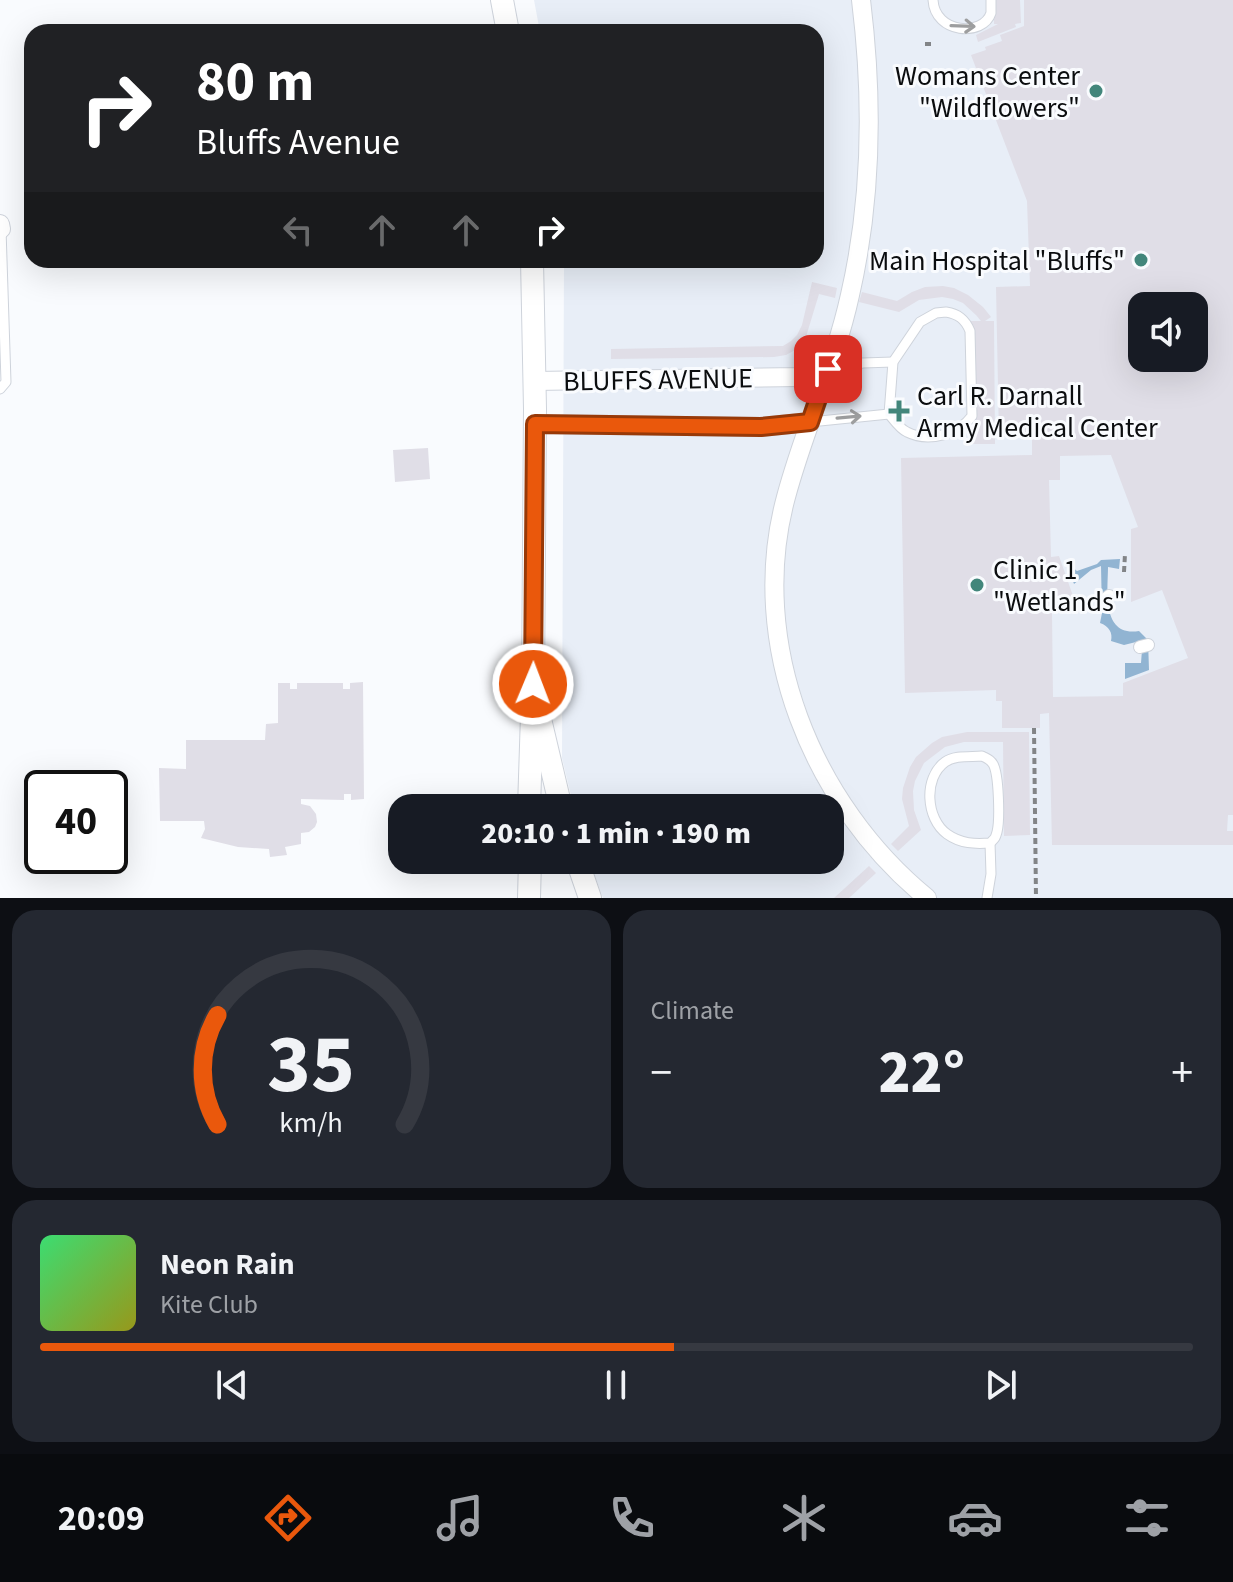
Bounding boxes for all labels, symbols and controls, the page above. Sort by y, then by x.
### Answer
one-way arrow [950,18,976,33]
text: 80 m [196,43,314,122]
icon: right [64,56,168,160]
place label: Womans Center "Wildflowers" [895,56,1080,128]
marker: Womans Center "Wildflowers" [1087,82,1105,100]
text: Bluffs Avenue [196,117,400,168]
icon: left [276,208,320,252]
icon: ahead [360,208,404,252]
icon: ahead [444,208,488,252]
icon: right [528,208,572,252]
place label: Main Hospital "Bluffs" [869,241,1125,281]
marker: Main Hospital "Bluffs" [1132,251,1150,269]
map controls [1128,292,1208,372]
button: sound [1128,292,1208,372]
pin [794,335,862,403]
icon: arrive [806,347,850,391]
street label: BLUFFS AVENUE [563,358,753,402]
place label: Carl R. Darnall Army Medical Center [917,376,1158,448]
marker: Carl R. Darnall Army Medical Center [888,400,910,422]
one-way arrow [835,410,862,425]
place label: Clinic 1 "Wetlands" [993,550,1126,622]
marker: Clinic 1 "Wetlands" [968,576,986,594]
position arrow [491,642,575,726]
speed limit sign: 40 [24,770,128,874]
text: 20:10 · 1 min · 190 m [481,812,751,855]
text: Climate [651,992,734,1029]
text: 35 [267,1006,355,1124]
text: 22° [879,1031,965,1116]
text: − [651,1042,672,1105]
text: + [1171,1042,1193,1105]
text: km/h [280,1103,343,1143]
text: Neon Rain [160,1243,295,1286]
text: Kite Club [160,1286,258,1323]
icon: previous [210,1363,254,1407]
icon: pause [594,1363,638,1407]
icon: next [979,1363,1023,1407]
icon: directions [260,1490,316,1546]
icon: music [432,1490,488,1546]
icon: phone [604,1490,660,1546]
icon: climate [776,1490,832,1546]
icon: car [947,1490,1003,1546]
icon: filters [1119,1490,1175,1546]
text: 20:09 [58,1493,145,1544]

